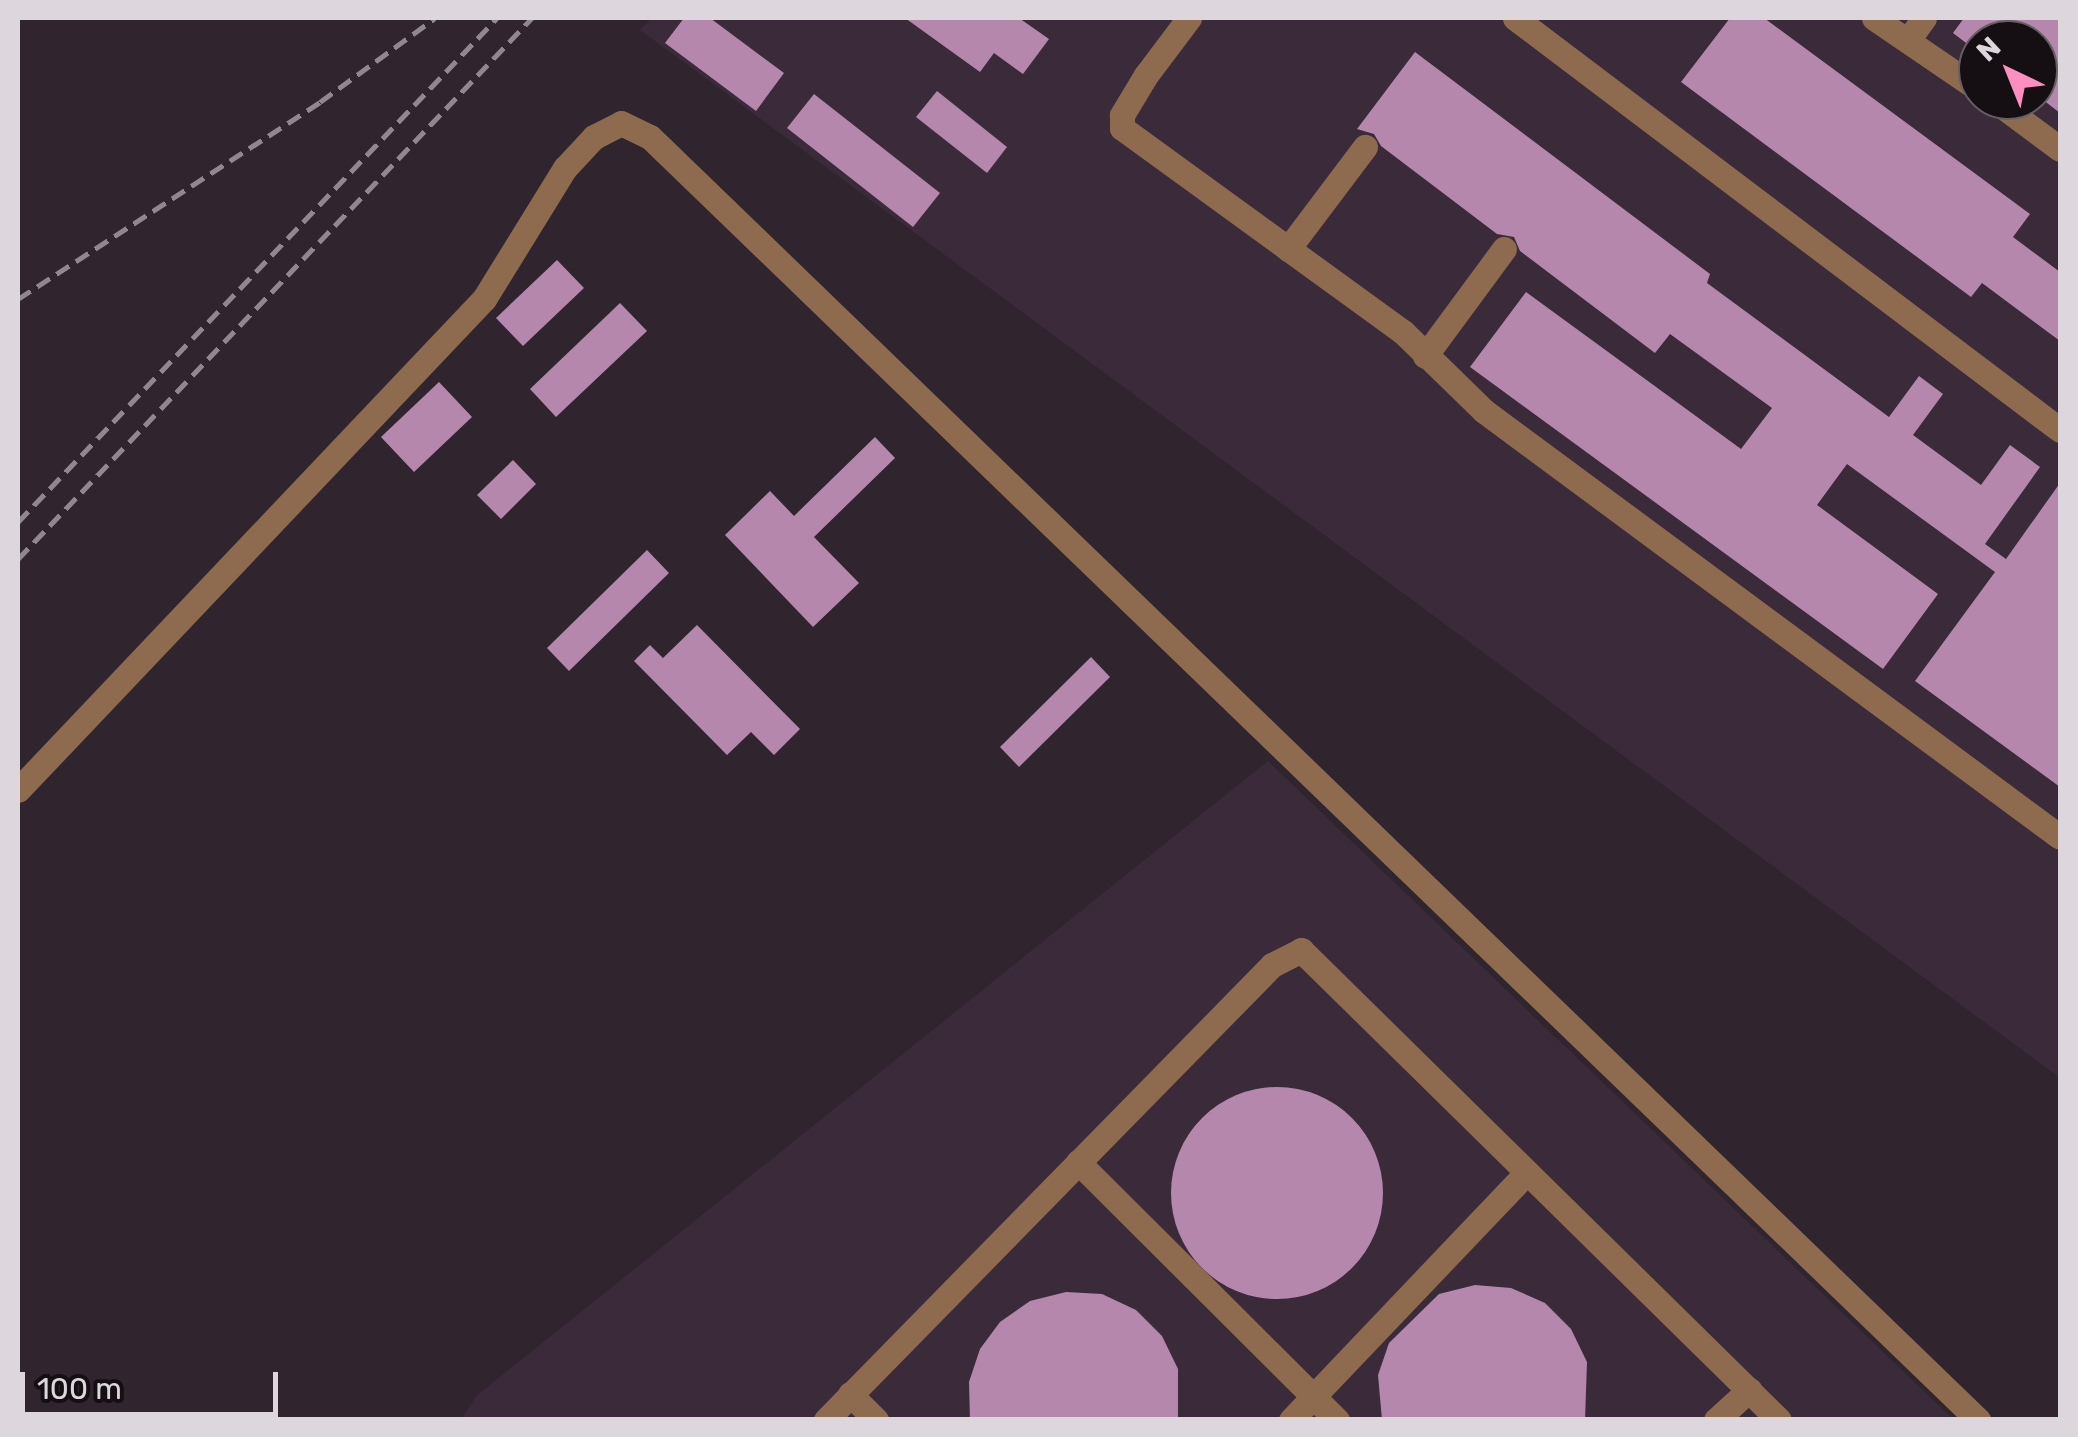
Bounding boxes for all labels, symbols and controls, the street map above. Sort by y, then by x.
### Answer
north arrow [1958,20,2058,120]
text: N [1970,30,2007,68]
scale bar [25,1352,282,1414]
text: 100 m [37,1371,122,1407]

